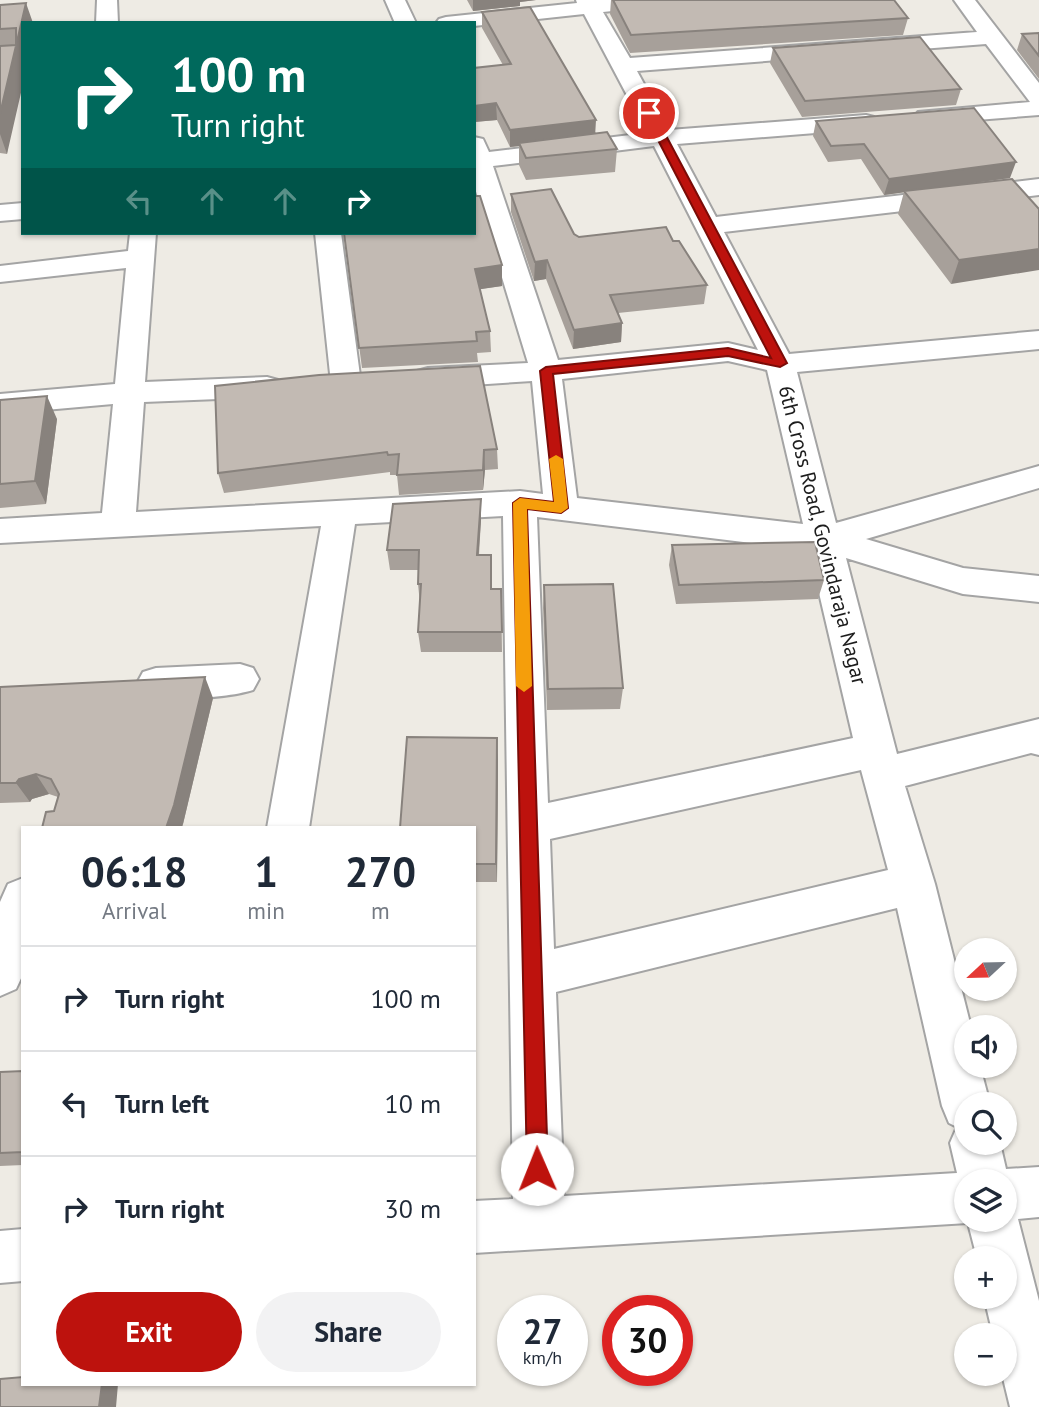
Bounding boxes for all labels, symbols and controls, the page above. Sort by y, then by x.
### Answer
text: 100 m [171,42,306,106]
icon: right [56,49,147,140]
pin [619,83,679,143]
icon: arrive [630,94,668,132]
text: Turn right [171,104,305,146]
icon: left [120,182,158,220]
icon: ahead [193,182,231,220]
icon: ahead [266,182,304,220]
icon: right [339,182,377,220]
street label: 6th Cross Road, Govindaraja Nagar [773,383,873,687]
text: 06:18 [81,844,187,899]
text: 1 [254,844,278,899]
text: 270 [345,844,416,899]
text: Arrival [102,896,166,925]
text: min [247,896,285,925]
text: m [371,896,390,925]
north arrow [954,938,1017,1001]
map controls [954,938,1017,1386]
icon: right [56,980,94,1018]
text: Turn right [115,982,224,1015]
text: 100 m [370,982,441,1015]
button: sound [954,1015,1017,1078]
icon: left [56,1085,94,1123]
text: Turn left [115,1087,209,1120]
text: 10 m [385,1087,441,1120]
button: search [954,1092,1017,1155]
position arrow [500,1132,574,1206]
button: layers [954,1169,1017,1232]
icon: right [56,1190,94,1228]
text: Turn right [115,1192,224,1225]
text: 30 m [385,1192,441,1225]
button: + [954,1246,1017,1309]
button: Exit [56,1292,242,1372]
button: Share [256,1292,441,1372]
speed limit sign: 30 [602,1295,693,1386]
text: 27 [523,1308,562,1354]
button: − [954,1323,1017,1386]
text: km/h [523,1346,562,1369]

